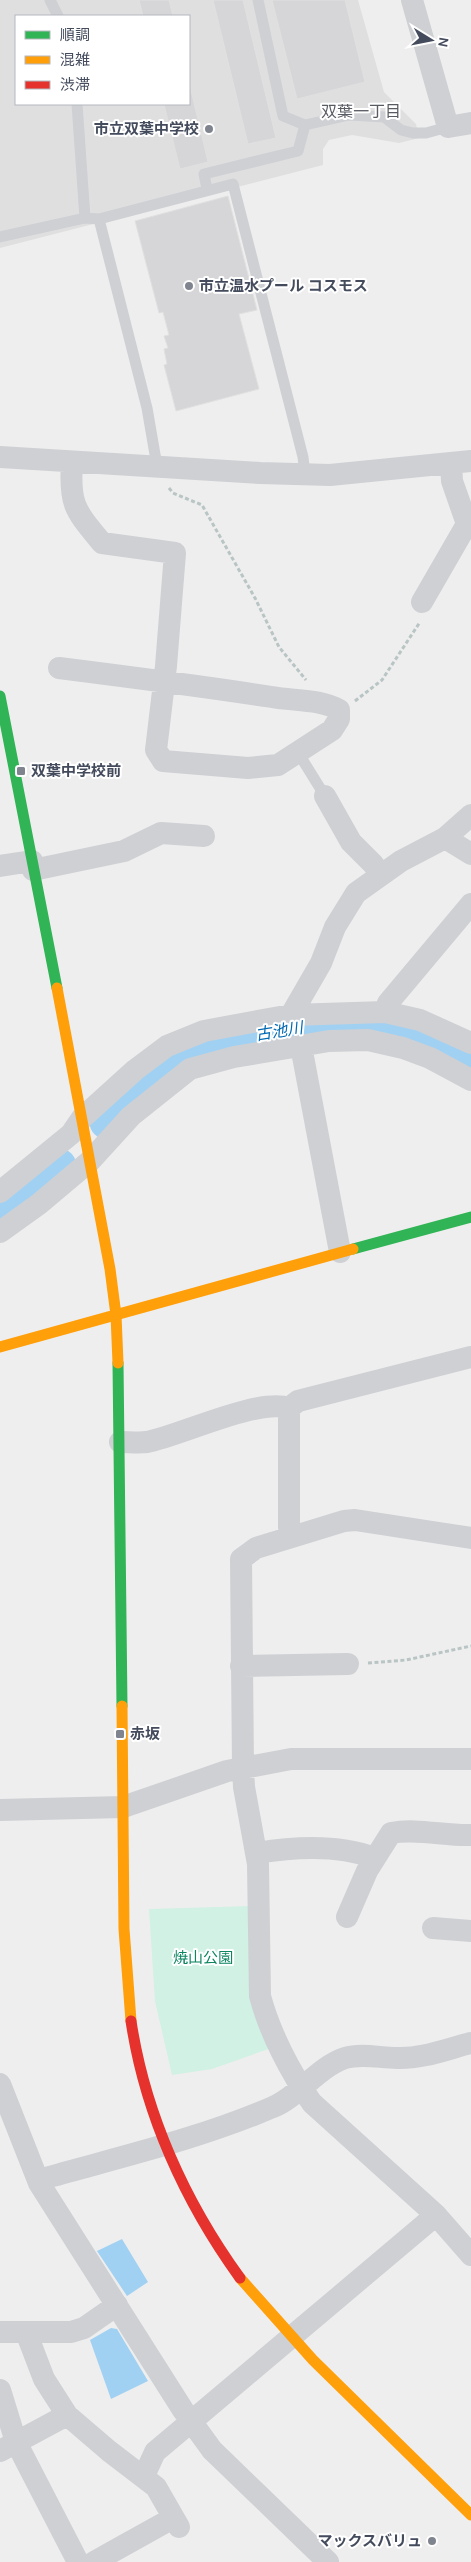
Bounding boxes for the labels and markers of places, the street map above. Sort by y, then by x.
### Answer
place label: 市立双葉中学校 [94,120,199,138]
marker: 市立双葉中学校 [203,123,215,135]
place label: 市立温水プール コスモス [199,277,368,295]
marker: 市立温水プール コスモス [183,280,195,292]
place label: 双葉中学校前 [31,762,121,780]
marker: 双葉中学校前 [15,765,27,777]
place label: 赤坂 [130,1725,160,1743]
marker: 赤坂 [114,1728,126,1740]
place label: マックスバリュ [317,2532,422,2550]
marker: マックスバリュ [426,2535,438,2547]

